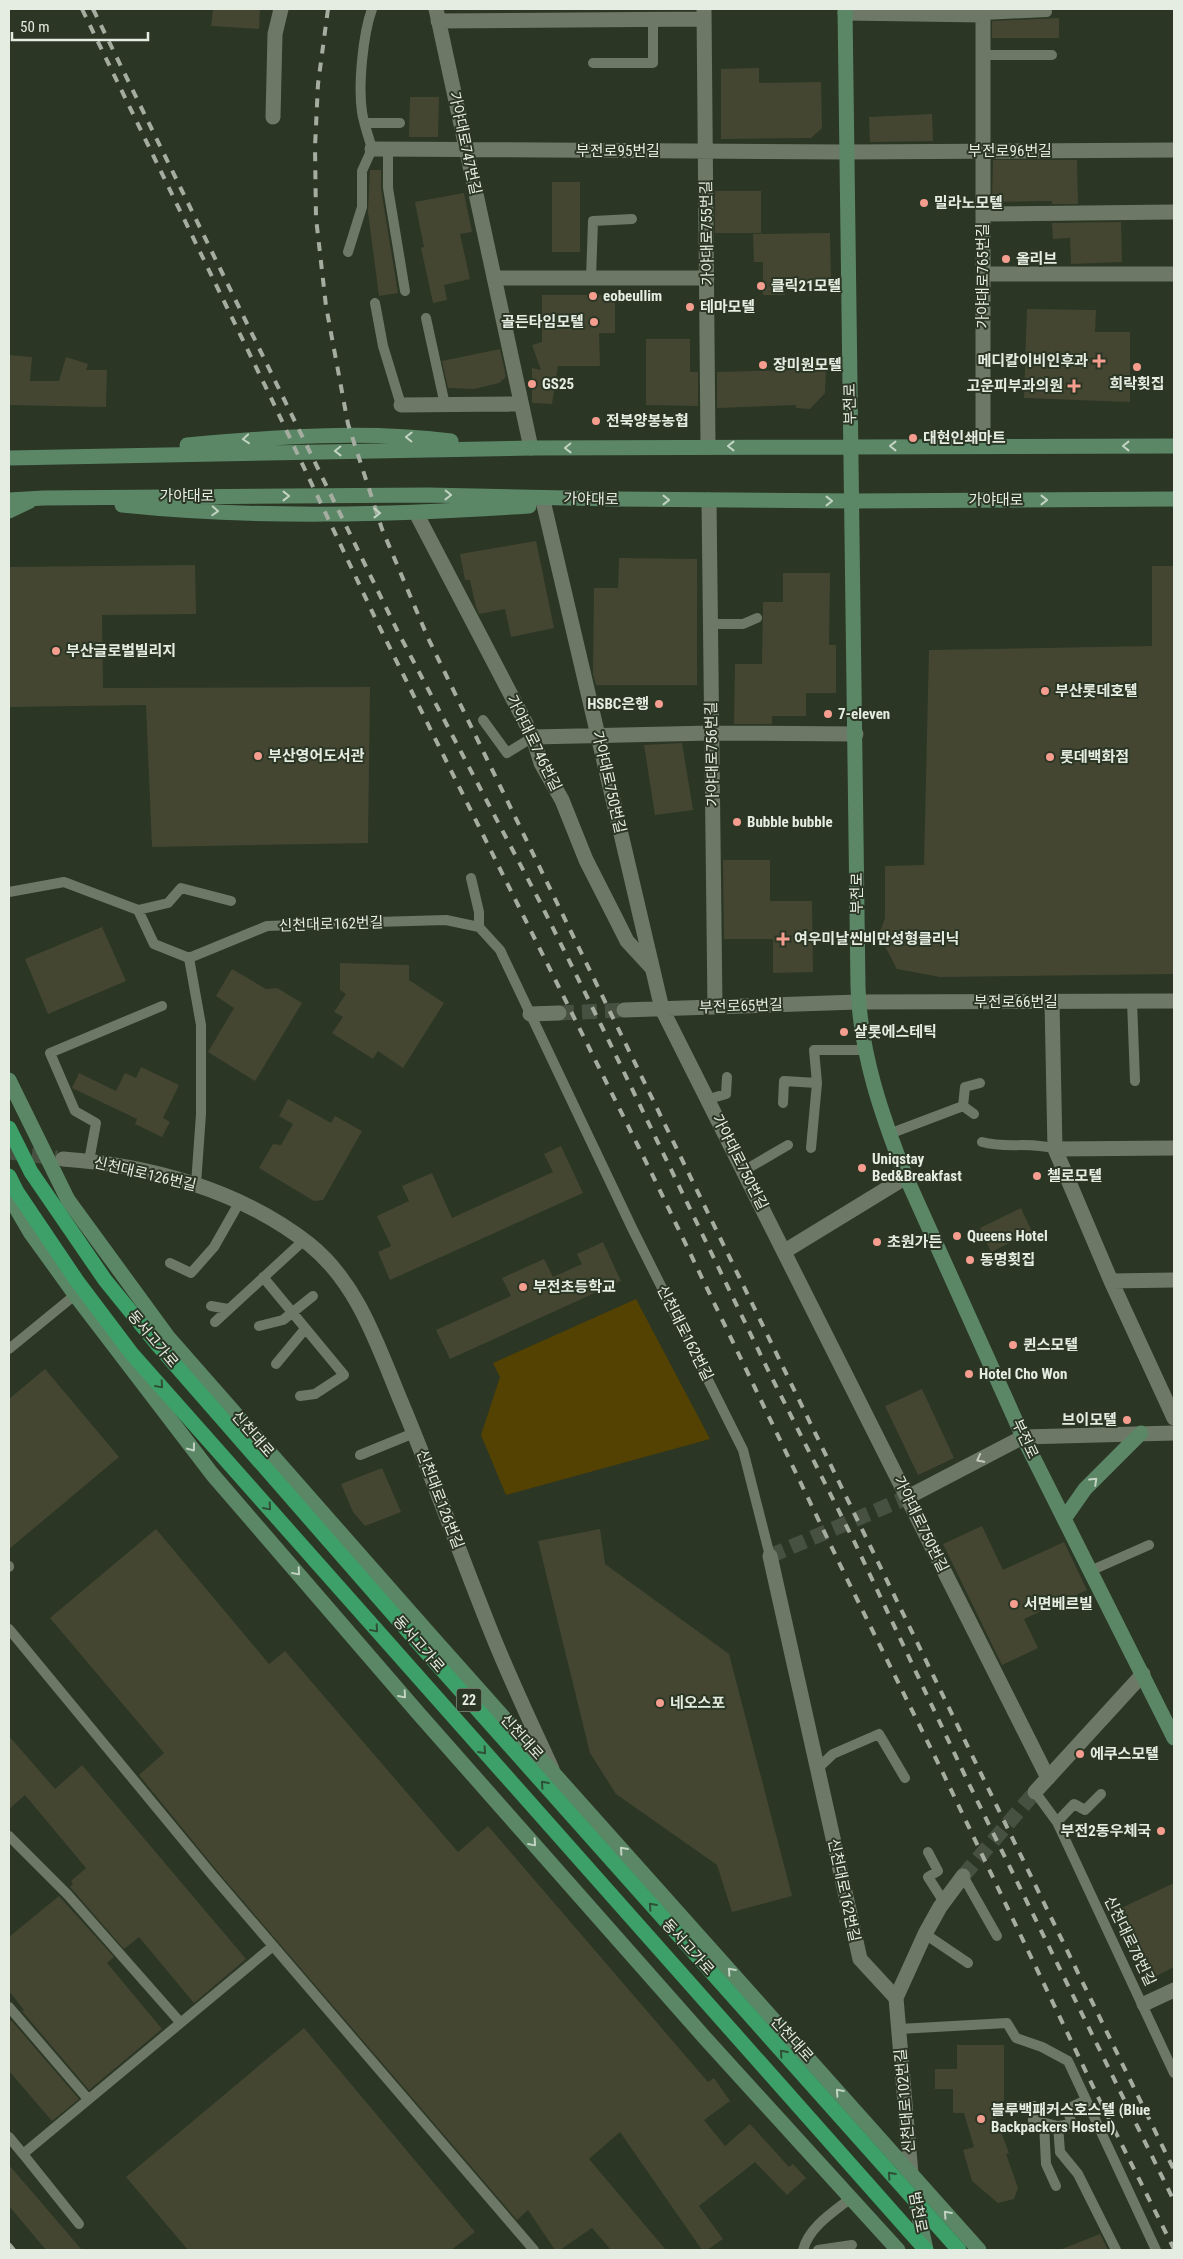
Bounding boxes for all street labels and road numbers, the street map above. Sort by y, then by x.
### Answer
street label: 가야대로747번길 [445,90,485,196]
street label: 부전로95번길 [576,142,660,160]
street label: 부전로96번길 [968,142,1052,160]
street label: 가야대로755번길 [697,180,717,286]
street label: 가야대로765번길 [974,223,992,329]
street label: 부전로 [841,383,859,425]
street label: 가야대로 [159,487,215,505]
street label: 가야대로 [563,490,619,508]
street label: 가야대로 [968,491,1024,509]
street label: 가야대로746번길 [503,692,565,794]
street label: 가야대로756번길 [702,701,722,807]
street label: 가야대로750번길 [588,729,630,835]
street label: 부전로 [848,872,866,914]
street label: 신천대로162번길 [278,913,384,935]
street label: 부전로66번길 [974,993,1058,1011]
street label: 부전로65번길 [699,996,783,1016]
street label: 가야대로750번길 [708,1111,772,1213]
street label: 신천대로126번길 [92,1153,198,1195]
street label: 신천대로162번길 [653,1282,717,1384]
street label: 동서고가로 [124,1307,182,1371]
street label: 신천대로 [228,1407,278,1461]
street label: 부전로 [1008,1416,1042,1462]
street label: 신천대로126번길 [413,1447,467,1551]
street label: 가야대로750번길 [890,1473,952,1575]
street label: 동서고가로 [390,1612,448,1676]
road number: 22 [456,1688,482,1712]
street label: 신천대로 [497,1710,547,1764]
street label: 신천대로162번길 [824,1837,864,1943]
street label: 신천대로78번길 [1101,1893,1159,1989]
street label: 동서고가로 [658,1915,718,1979]
street label: 신천대로 [767,2012,817,2066]
street label: 신천대로102번길 [891,2048,919,2154]
street label: 범천로 [905,2190,931,2234]

